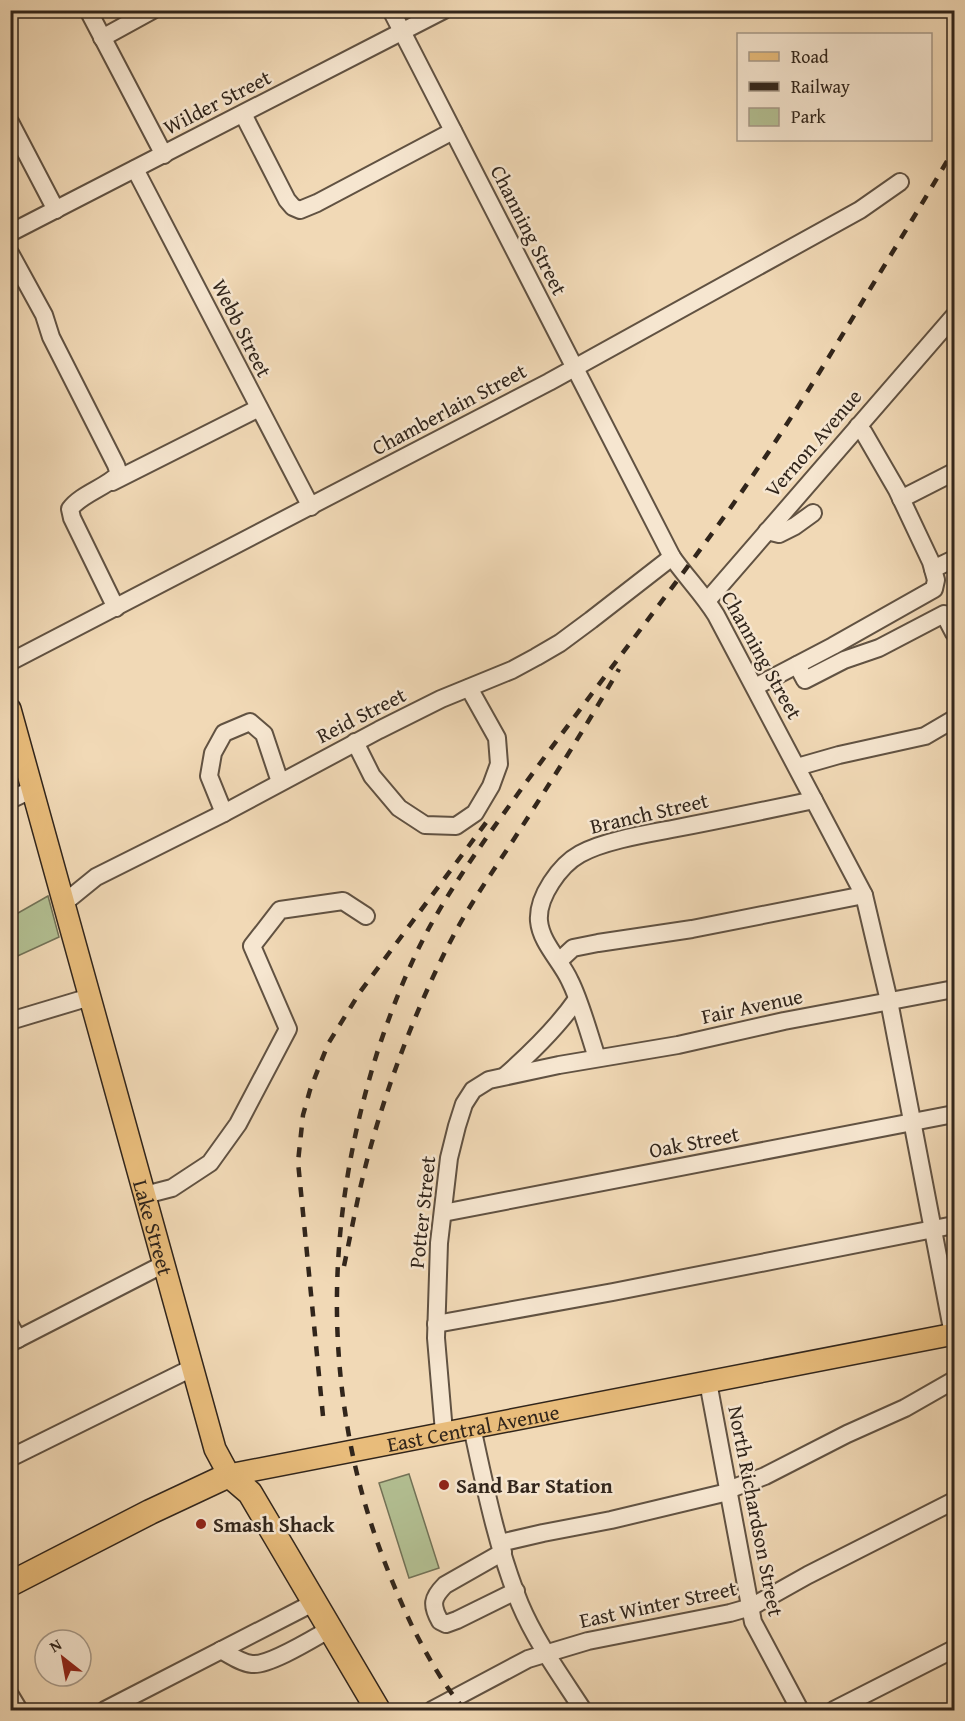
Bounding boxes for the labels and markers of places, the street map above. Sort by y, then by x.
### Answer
place label: Sand Bar Station [456,1470,613,1501]
marker: Sand Bar Station [437,1478,451,1492]
place label: Smash Shack [213,1509,335,1540]
marker: Smash Shack [194,1517,208,1531]

